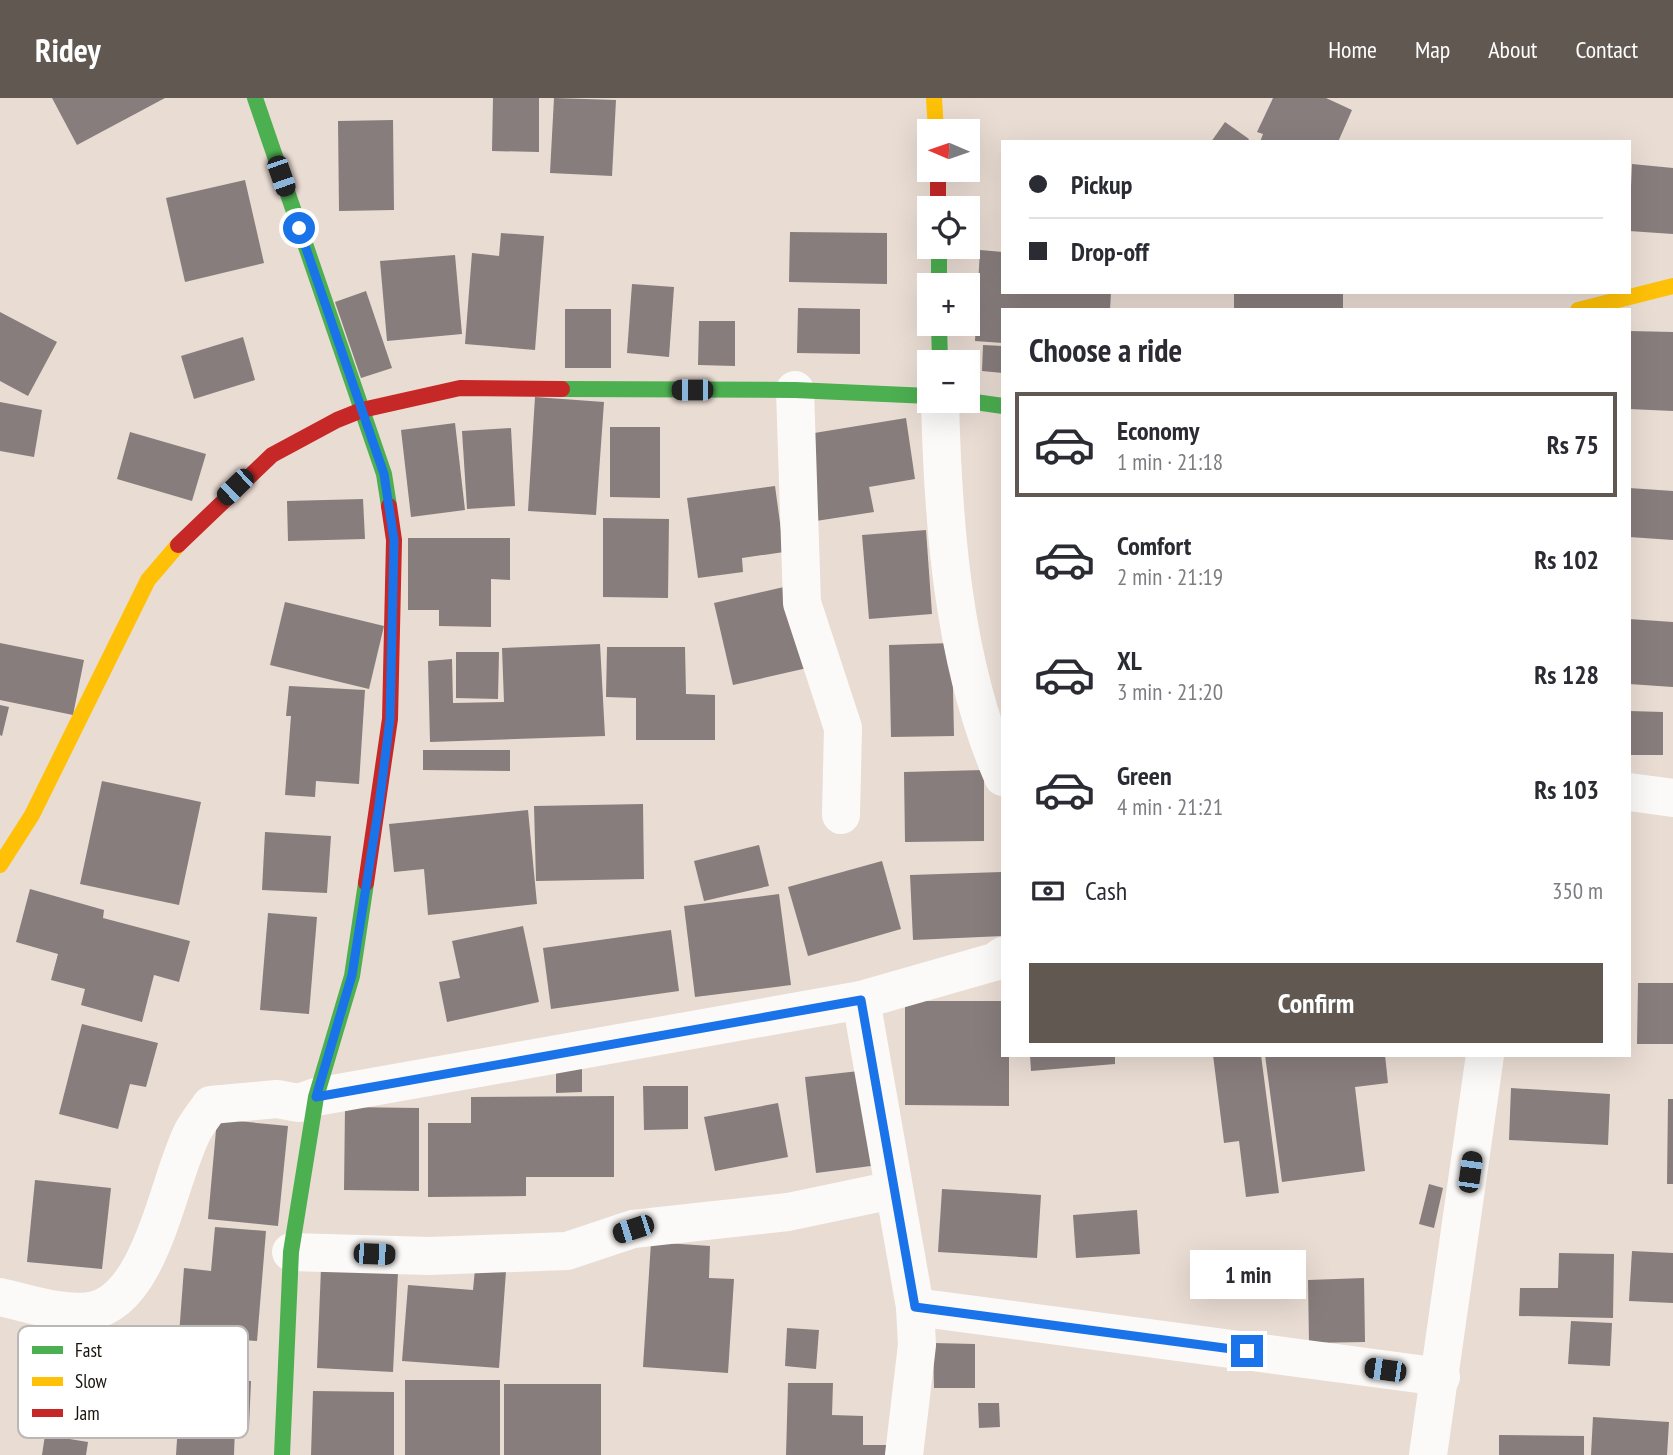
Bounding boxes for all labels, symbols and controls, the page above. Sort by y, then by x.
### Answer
text: Ridey [35,28,101,71]
text: Home [1328,34,1377,65]
text: Map [1415,34,1450,65]
text: About [1488,34,1537,65]
text: Contact [1575,34,1638,65]
north arrow [917,119,980,182]
map controls [917,119,980,413]
car [265,153,298,199]
text: Pickup [1071,168,1132,201]
button: locate [917,196,980,259]
route start [283,212,315,244]
text: Drop-off [1071,235,1149,268]
button: + [917,273,980,336]
text: Choose a ride [1029,329,1182,371]
button: − [917,350,980,413]
car [672,380,714,401]
icon: car [1033,413,1096,476]
text: Economy [1117,414,1199,447]
text: Rs 75 [1547,428,1599,461]
text: 1 min · 21:18 [1117,447,1223,476]
car [213,465,258,509]
icon: car [1033,528,1096,591]
text: Comfort [1117,529,1191,562]
text: Rs 102 [1534,543,1599,576]
text: 2 min · 21:19 [1117,562,1223,591]
icon: car [1033,643,1096,706]
text: XL [1117,644,1142,677]
text: Rs 128 [1534,658,1599,691]
text: 3 min · 21:20 [1117,677,1223,706]
icon: car [1033,758,1096,821]
text: Green [1117,759,1172,792]
text: Rs 103 [1534,773,1599,806]
text: 4 min · 21:21 [1117,792,1223,821]
icon: cash [1029,872,1067,910]
text: Cash [1085,874,1127,907]
text: 350 m [1552,876,1603,905]
button: Confirm [1029,963,1603,1043]
car [1457,1150,1484,1194]
car [610,1213,657,1245]
car [353,1243,396,1265]
callout: 1 min [1189,1250,1305,1298]
text: 1 min [1225,1260,1271,1289]
legend [18,1326,248,1438]
route end [1231,1335,1263,1367]
text: Fast [75,1338,103,1362]
car [1363,1357,1408,1383]
text: Slow [75,1369,108,1393]
text: Jam [74,1401,100,1425]

